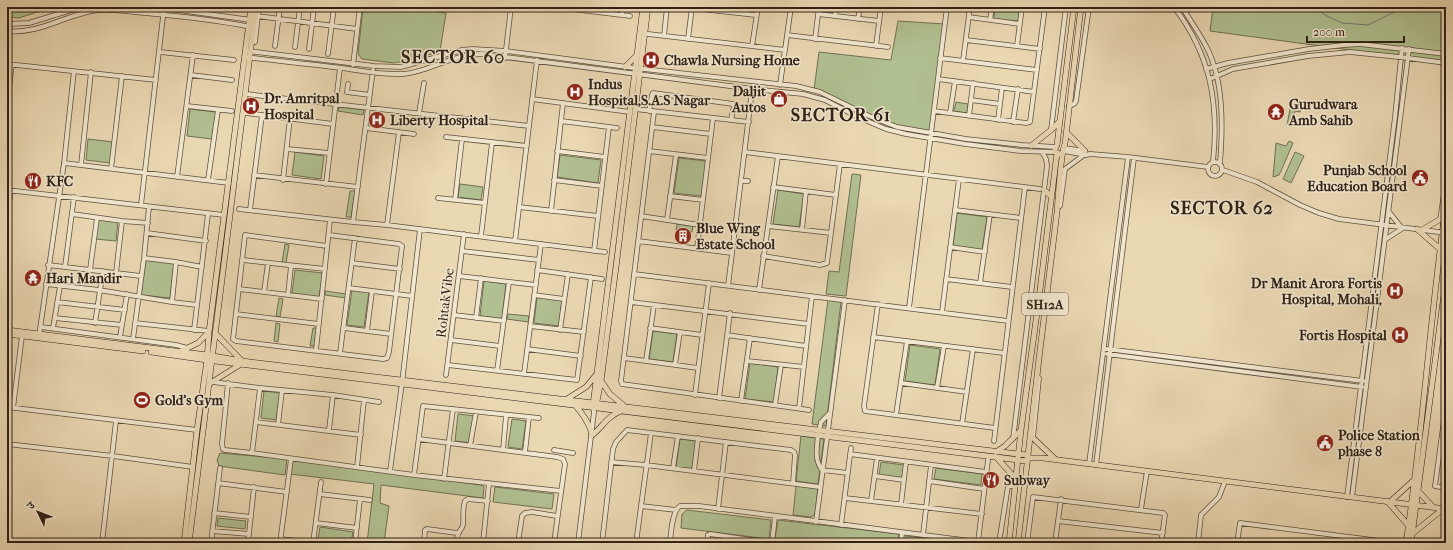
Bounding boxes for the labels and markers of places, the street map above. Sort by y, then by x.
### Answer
hospital icon: Chawla Nursing Home [641,50,661,70]
place label: Chawla Nursing Home [664,52,800,69]
place label: Indus Hospital,S.A.S Nagar [588,76,711,109]
hospital icon: Indus Hospital,S.A.S Nagar [565,82,585,102]
place label: Daljit Autos [731,83,767,116]
shop icon: Daljit Autos [769,89,789,109]
place label: Dr. Amritpal Hospital [264,90,340,123]
hospital icon: Dr. Amritpal Hospital [241,96,261,116]
place label: Gurudwara Amb Sahib [1288,96,1358,129]
temple icon: Gurudwara Amb Sahib [1266,102,1286,122]
hospital icon: Liberty Hospital [367,110,387,130]
place label: Liberty Hospital [390,112,488,129]
place label: Punjab School Education Board [1307,162,1408,195]
public building icon: Punjab School Education Board [1410,168,1430,188]
restaurant icon: KFC [23,171,43,191]
place label: KFC [46,173,73,190]
place label: Blue Wing Estate School [696,220,775,253]
building icon: Blue Wing Estate School [673,226,693,246]
temple icon: Hari Mandir [23,268,43,288]
place label: Hari Mandir [46,270,123,287]
place label: Dr Manit Arora Fortis Hospital, Mohali, [1251,275,1383,308]
hospital icon: Dr Manit Arora Fortis Hospital, Mohali, [1385,281,1405,301]
hospital icon: Fortis Hospital [1390,325,1410,345]
place label: Fortis Hospital [1298,327,1387,344]
sports icon: Gold's Gym [132,390,152,410]
place label: Gold's Gym [155,392,224,409]
place label: Police Station phase 8 [1337,427,1421,460]
public building icon: Police Station phase 8 [1315,433,1335,453]
restaurant icon: Subway [981,470,1001,490]
place label: Subway [1004,472,1052,489]

